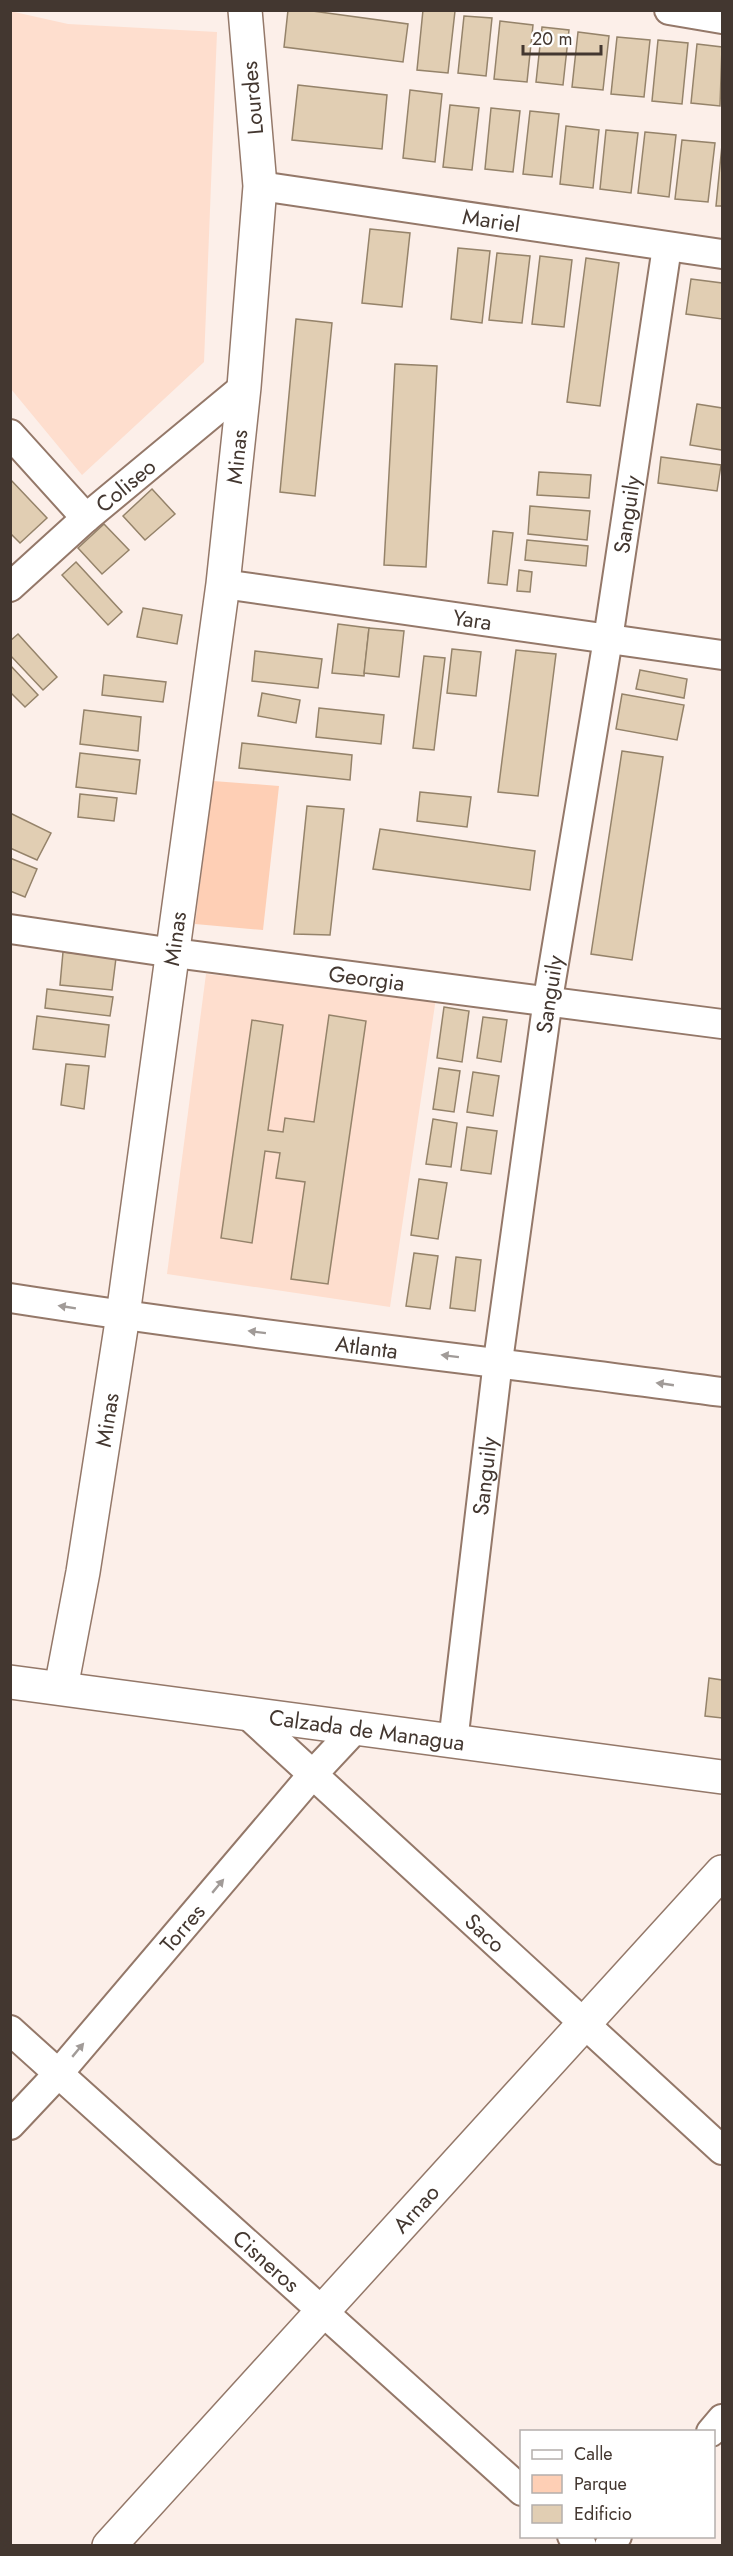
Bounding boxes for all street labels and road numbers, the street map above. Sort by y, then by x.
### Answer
street label: Lourdes [233,60,271,136]
street label: Mariel [460,200,523,240]
street label: Minas [218,428,255,486]
street label: Coliseo [88,451,163,520]
street label: Sanguily [605,473,648,556]
street label: Yara [451,601,494,638]
street label: Minas [155,909,194,968]
street label: Sanguily [527,952,571,1035]
street label: Georgia [327,957,407,999]
street label: Atlanta [333,1327,400,1367]
street label: Minas [87,1390,127,1449]
street label: Sanguily [464,1435,505,1517]
street label: Calzada de Managua [267,1701,467,1758]
street label: Torres [152,1896,212,1959]
street label: Saco [458,1906,513,1960]
street label: Arnao [385,2177,447,2240]
street label: Cisneros [226,2222,307,2300]

